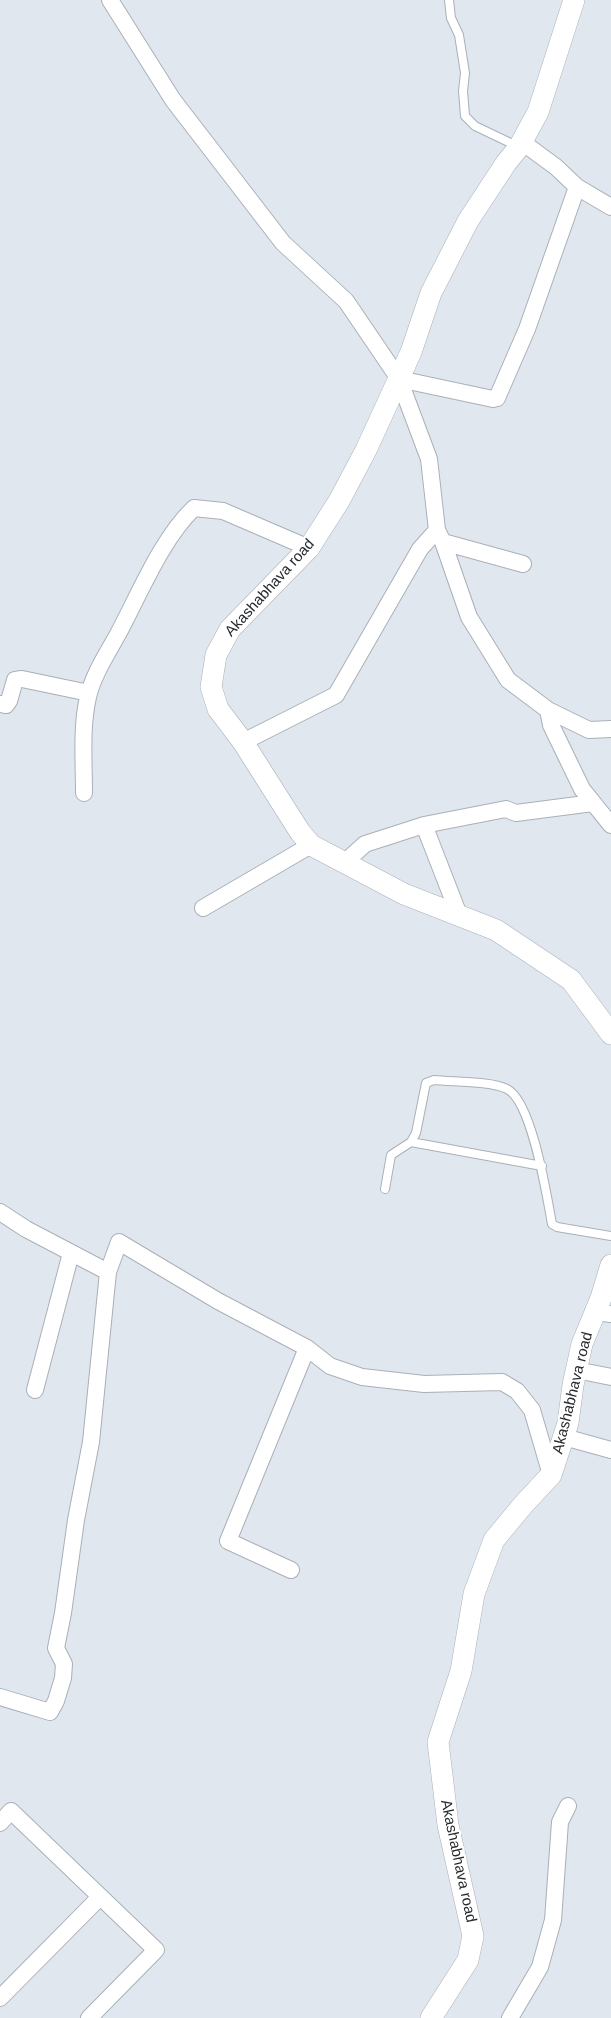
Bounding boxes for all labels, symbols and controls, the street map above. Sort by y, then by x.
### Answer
street label: Akashabhava road [221,535,319,641]
street label: Akashabhava road [549,1330,597,1456]
street label: Akashabhava road [436,1798,480,1924]

